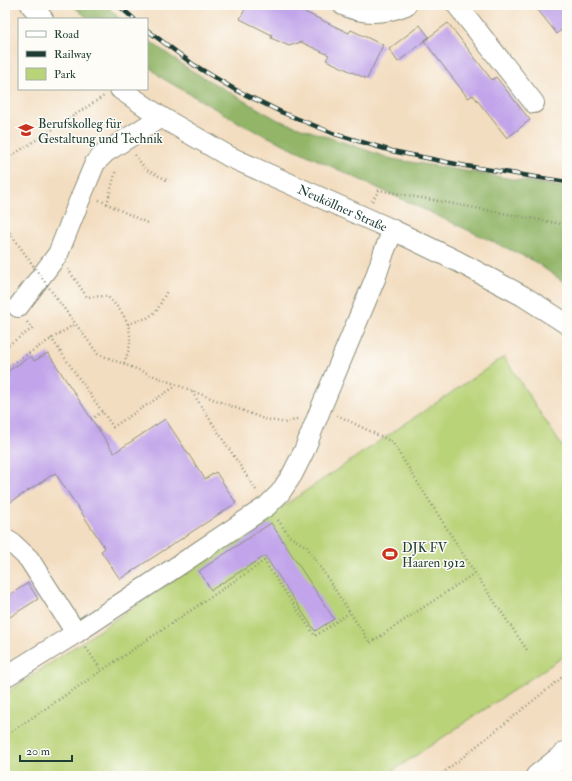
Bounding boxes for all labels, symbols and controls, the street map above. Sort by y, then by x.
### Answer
legend [18,18,148,90]
text: Road [54,27,79,42]
text: Railway [54,47,92,62]
text: Park [54,67,76,82]
place label: Berufskolleg für Gestaltung und Technik [38,116,164,147]
school or university icon: Berufskolleg für Gestaltung und Technik [17,121,35,139]
street label: Neuköllner Straße [295,181,390,236]
place label: DJK FV Haaren 1912 [402,540,466,571]
sports icon: DJK FV Haaren 1912 [381,545,399,563]
scale bar [20,737,72,763]
text: 20 m [26,744,51,759]

